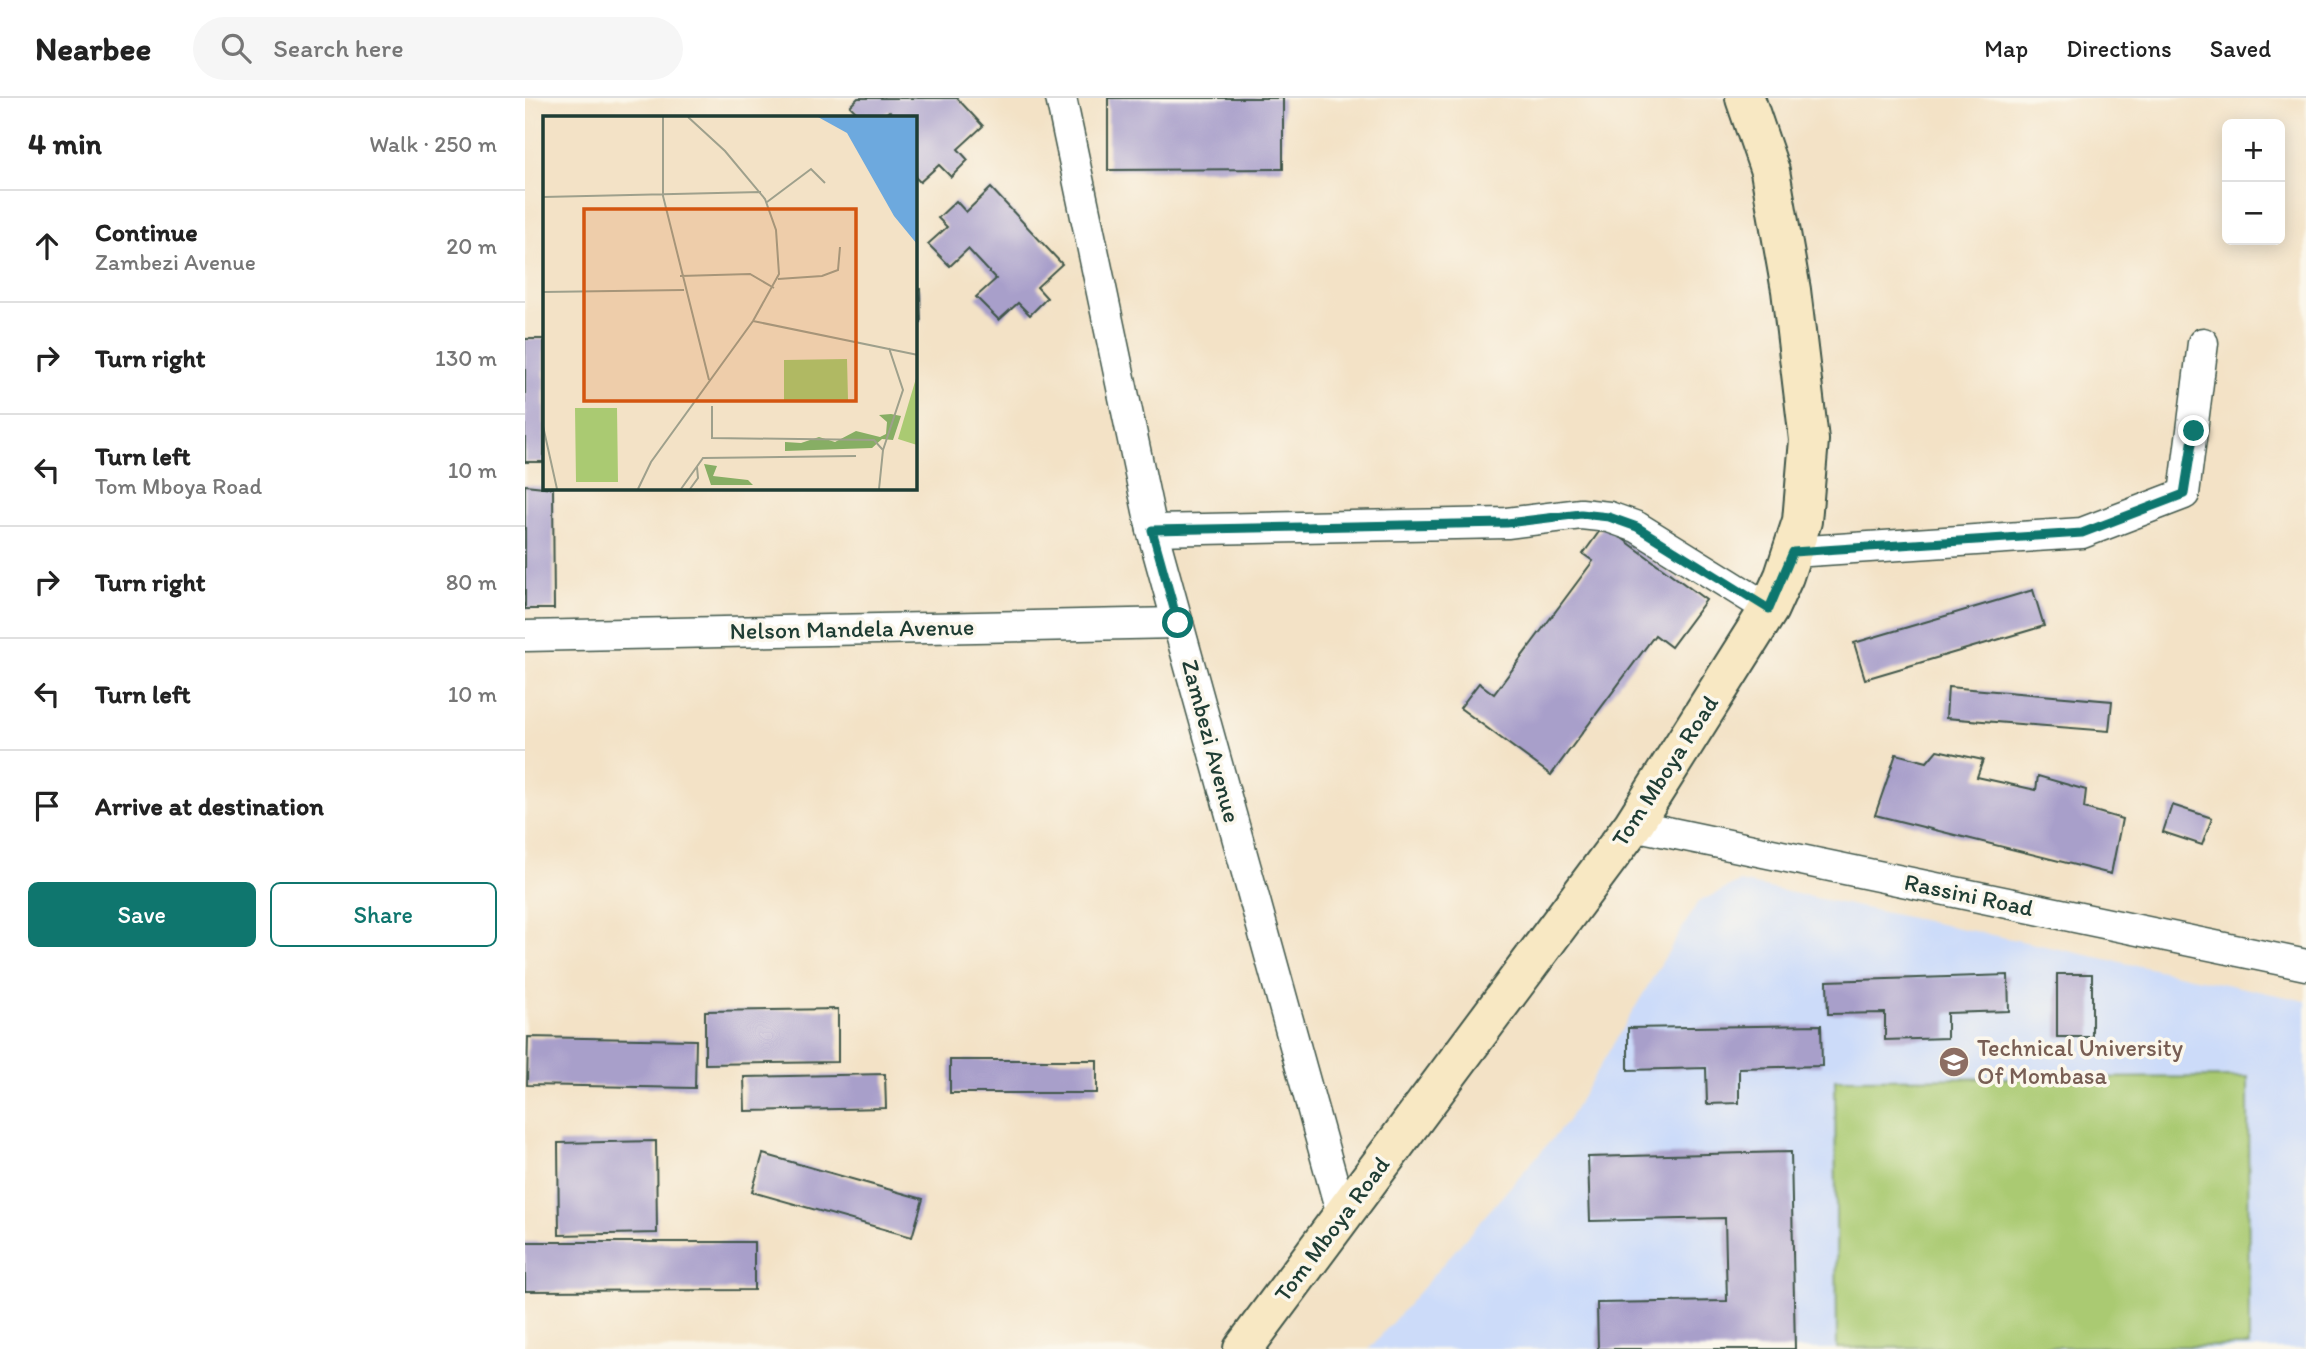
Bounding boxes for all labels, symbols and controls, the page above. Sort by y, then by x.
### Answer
search box [193,17,683,80]
text: Nearbee [35,29,151,68]
icon: search [217,29,255,67]
text: Search here [273,32,404,64]
text: Map [1984,34,2028,63]
text: Directions [2066,34,2172,63]
text: Saved [2210,34,2271,63]
inset map [543,116,917,490]
map controls [2222,119,2285,245]
button: + [2222,119,2285,182]
text: 4 min [28,125,102,162]
text: Walk · 250 m [369,130,497,158]
button: − [2222,182,2285,245]
text: Continue [95,216,198,248]
icon: ahead [28,227,66,265]
text: 20 m [446,232,497,260]
text: Zambezi Avenue [95,248,256,276]
icon: right [28,339,66,377]
text: Turn right [95,342,206,374]
text: 130 m [435,344,497,372]
route end [2178,415,2209,446]
text: Turn left [95,440,191,472]
icon: left [28,451,66,489]
text: 10 m [448,456,497,484]
text: Tom Mboya Road [95,472,262,500]
icon: right [28,563,66,601]
text: Turn right [95,566,206,598]
text: 80 m [446,568,497,596]
route start [1162,607,1193,638]
street label: Nelson Mandela Avenue [729,612,975,645]
street label: Zambezi Avenue [1176,656,1247,826]
icon: left [28,675,66,713]
text: Turn left [95,678,191,710]
text: 10 m [448,680,497,708]
street label: Tom Mboya Road [1605,690,1724,852]
icon: arrive [28,787,66,825]
text: Arrive at destination [95,790,324,822]
street label: Rassini Road [1902,867,2036,922]
button: Save [28,882,256,947]
button: Share [270,882,497,947]
place label: Technical University Of Mombasa [1977,1033,2183,1090]
school or university icon: Technical University Of Mombasa [1937,1045,1971,1079]
street label: Tom Mboya Road [1268,1150,1396,1307]

